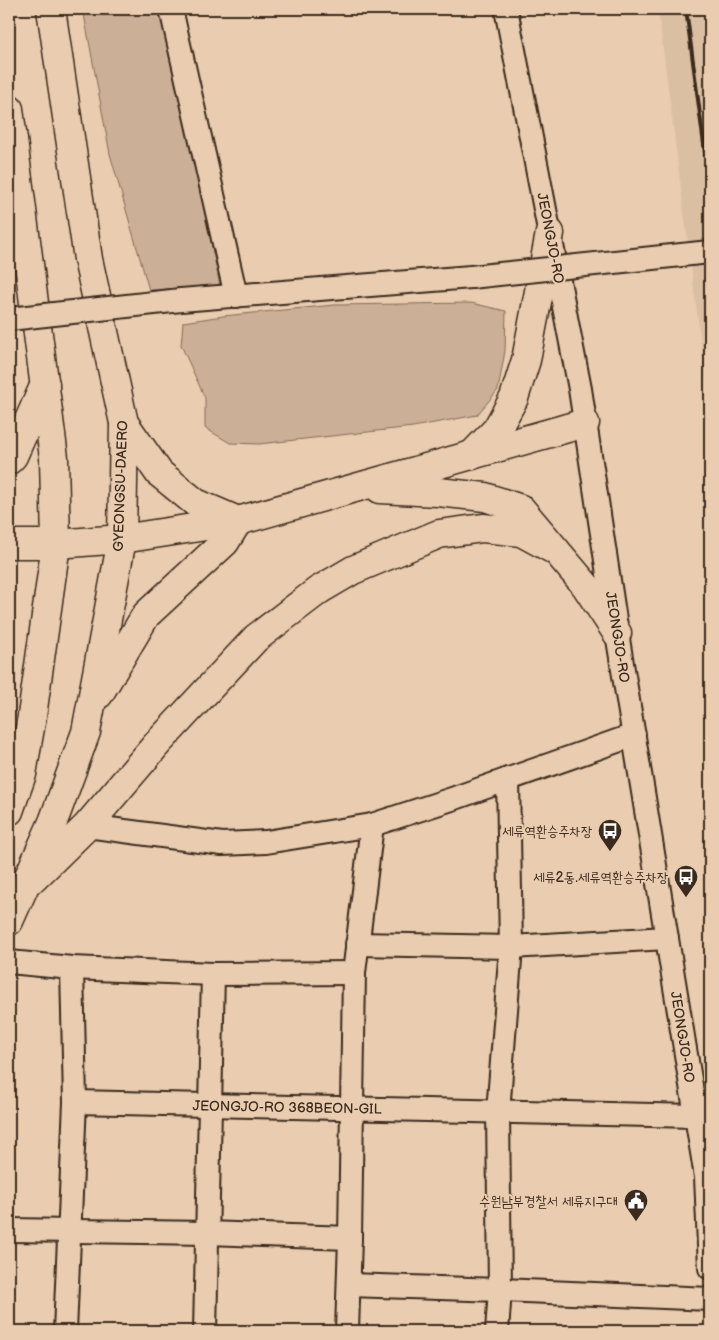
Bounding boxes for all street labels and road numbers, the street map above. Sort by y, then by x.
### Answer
street label: JEONGJO-RO [533,191,568,285]
street label: GYEONGSU-DAERO [110,420,131,552]
street label: JEONGJO-RO [602,590,633,684]
street label: JEONGJO-RO [667,990,698,1084]
street label: JEONGJO-RO 368BEON-GIL [192,1097,382,1118]

